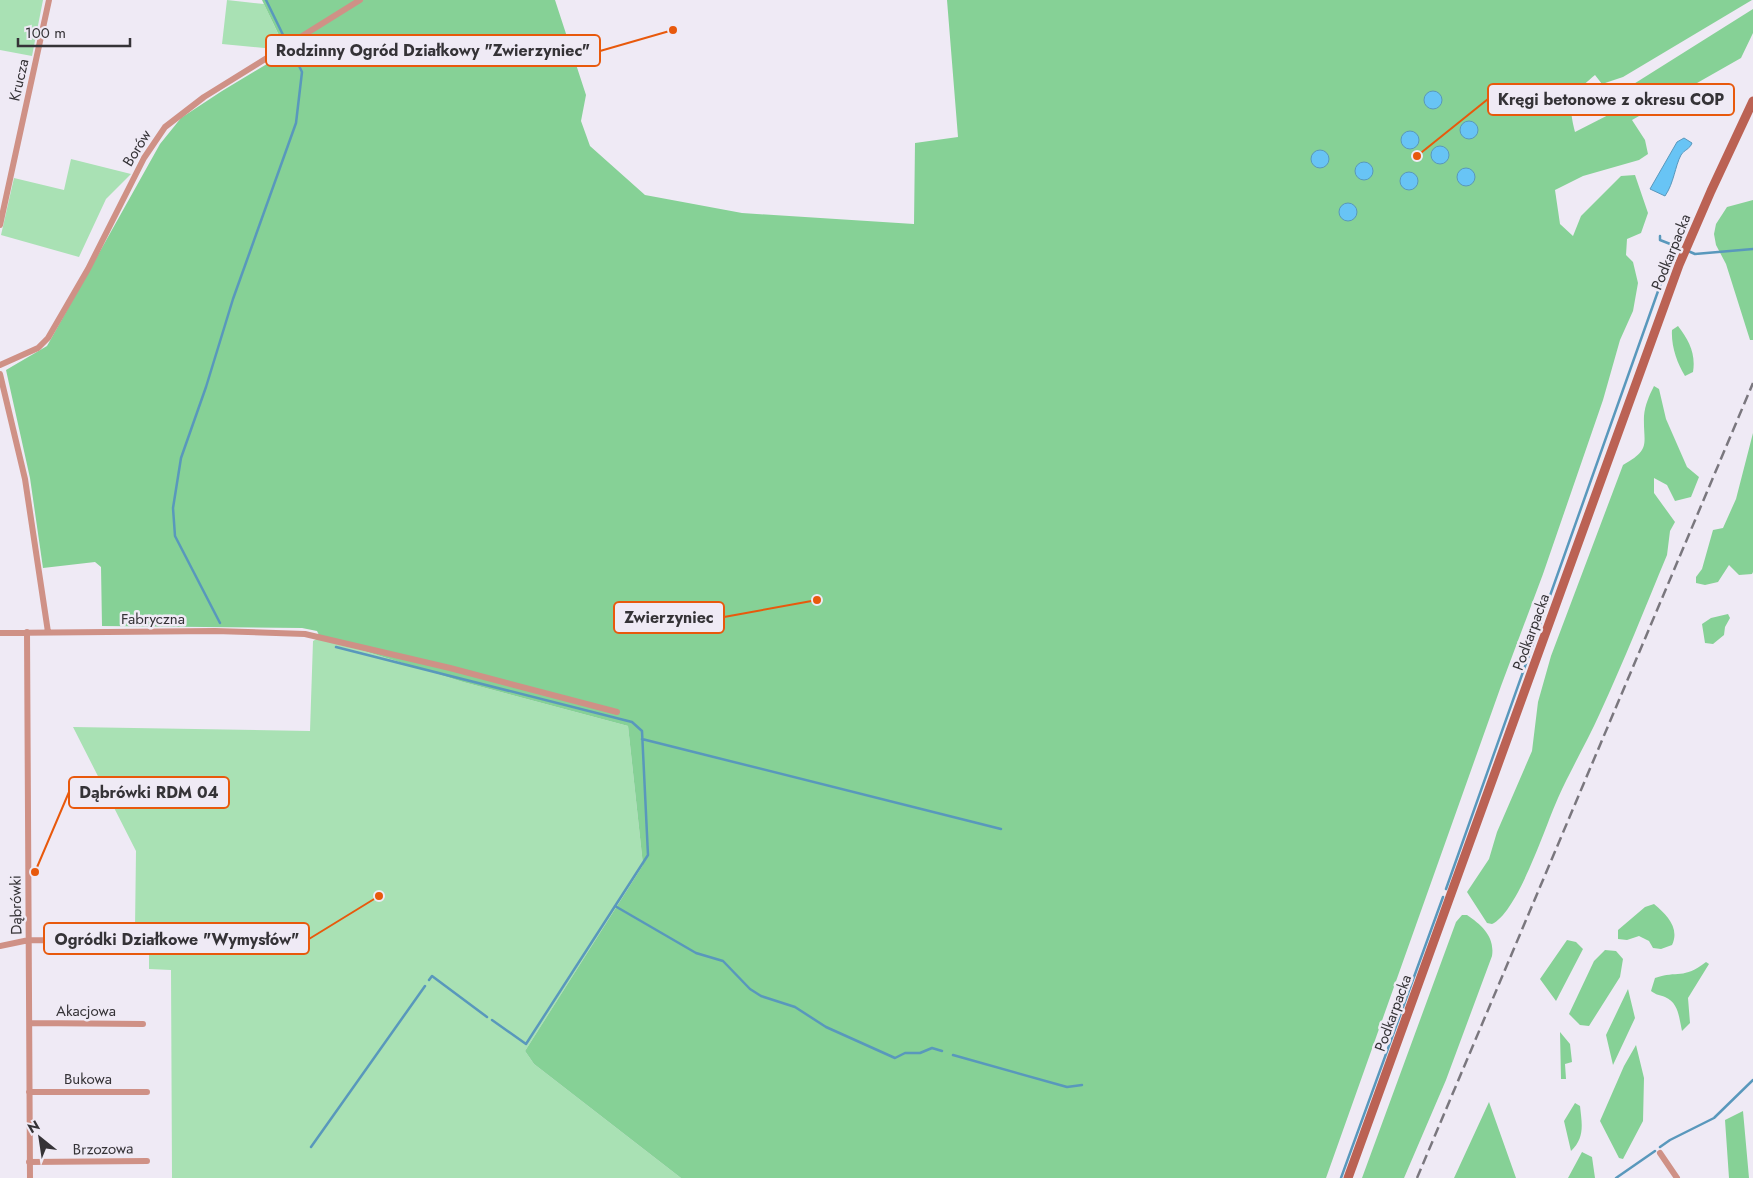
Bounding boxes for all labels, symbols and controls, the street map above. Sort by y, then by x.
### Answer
scale bar [18,15,130,47]
text: 100 m [25,22,66,44]
callout: Rodzinny Ogród Działkowy "Zwierzyniec" [266,35,600,66]
text: Rodzinny Ogród Działkowy "Zwierzyniec" [276,39,590,62]
street label: Krucza [3,57,35,103]
callout: Kręgi betonowe z okresu COP [1488,84,1734,115]
text: Kręgi betonowe z okresu COP [1498,88,1724,111]
street label: Borów [117,125,157,171]
street label: Podkarpacka [1646,211,1696,293]
street label: Podkarpacka [1507,591,1555,673]
callout: Zwierzyniec [614,602,724,633]
text: Zwierzyniec [624,606,714,629]
street label: Fabryczna [121,608,185,630]
callout: Dąbrówki RDM 04 [69,777,229,808]
text: Dąbrówki RDM 04 [79,781,219,804]
street label: Dąbrówki [4,875,28,935]
callout: Ogródki Działkowe "Wymysłów" [44,923,309,954]
text: Ogródki Działkowe "Wymysłów" [55,928,299,951]
street label: Podkarpacka [1369,972,1417,1054]
street label: Akacjowa [56,1000,116,1022]
street label: Bukowa [64,1068,112,1090]
north arrow [15,1113,65,1163]
text: N [24,1115,43,1138]
street label: Brzozowa [72,1137,134,1161]

